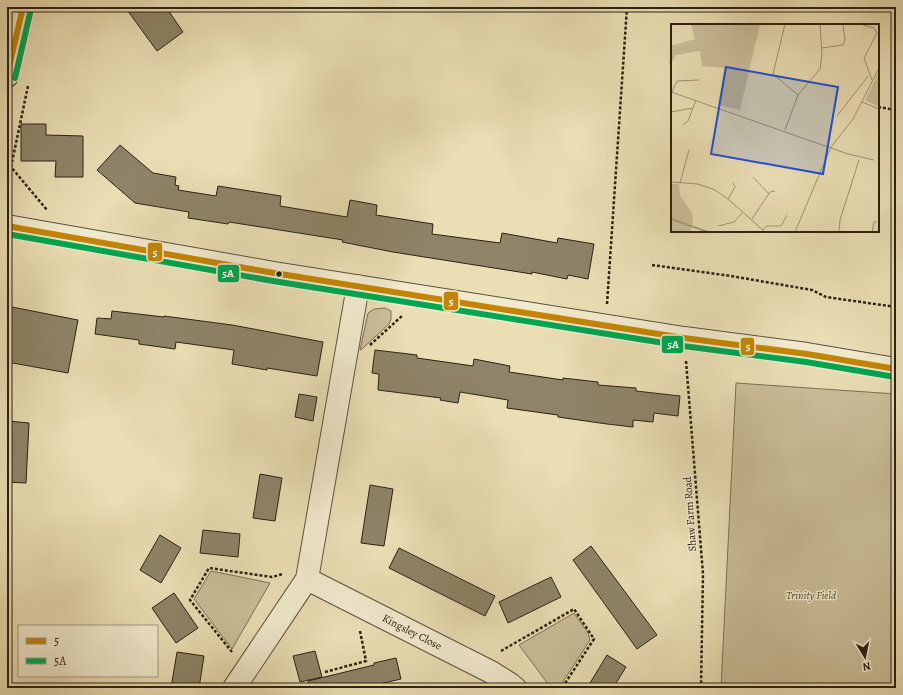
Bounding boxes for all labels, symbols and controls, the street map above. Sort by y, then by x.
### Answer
inset map [671,24,879,232]
line badge: 5 [147,242,163,262]
text: 5 [153,245,158,260]
line badge: 5A [217,264,240,283]
text: 5A [222,266,234,281]
unlabelled marker [274,269,284,279]
line badge: 5 [443,291,459,311]
text: 5 [449,294,454,309]
line badge: 5A [661,335,684,354]
text: 5A [667,337,679,352]
line badge: 5 [740,337,755,356]
text: 5 [746,339,751,354]
street label: Shaw Farm Road [680,476,700,552]
park label: Trinity Field [786,588,836,603]
street label: Kingsley Close [380,611,444,653]
legend [18,625,158,677]
text: 5 [54,633,59,649]
north arrow [845,637,885,677]
text: 5A [54,653,67,669]
text: N [861,658,872,674]

